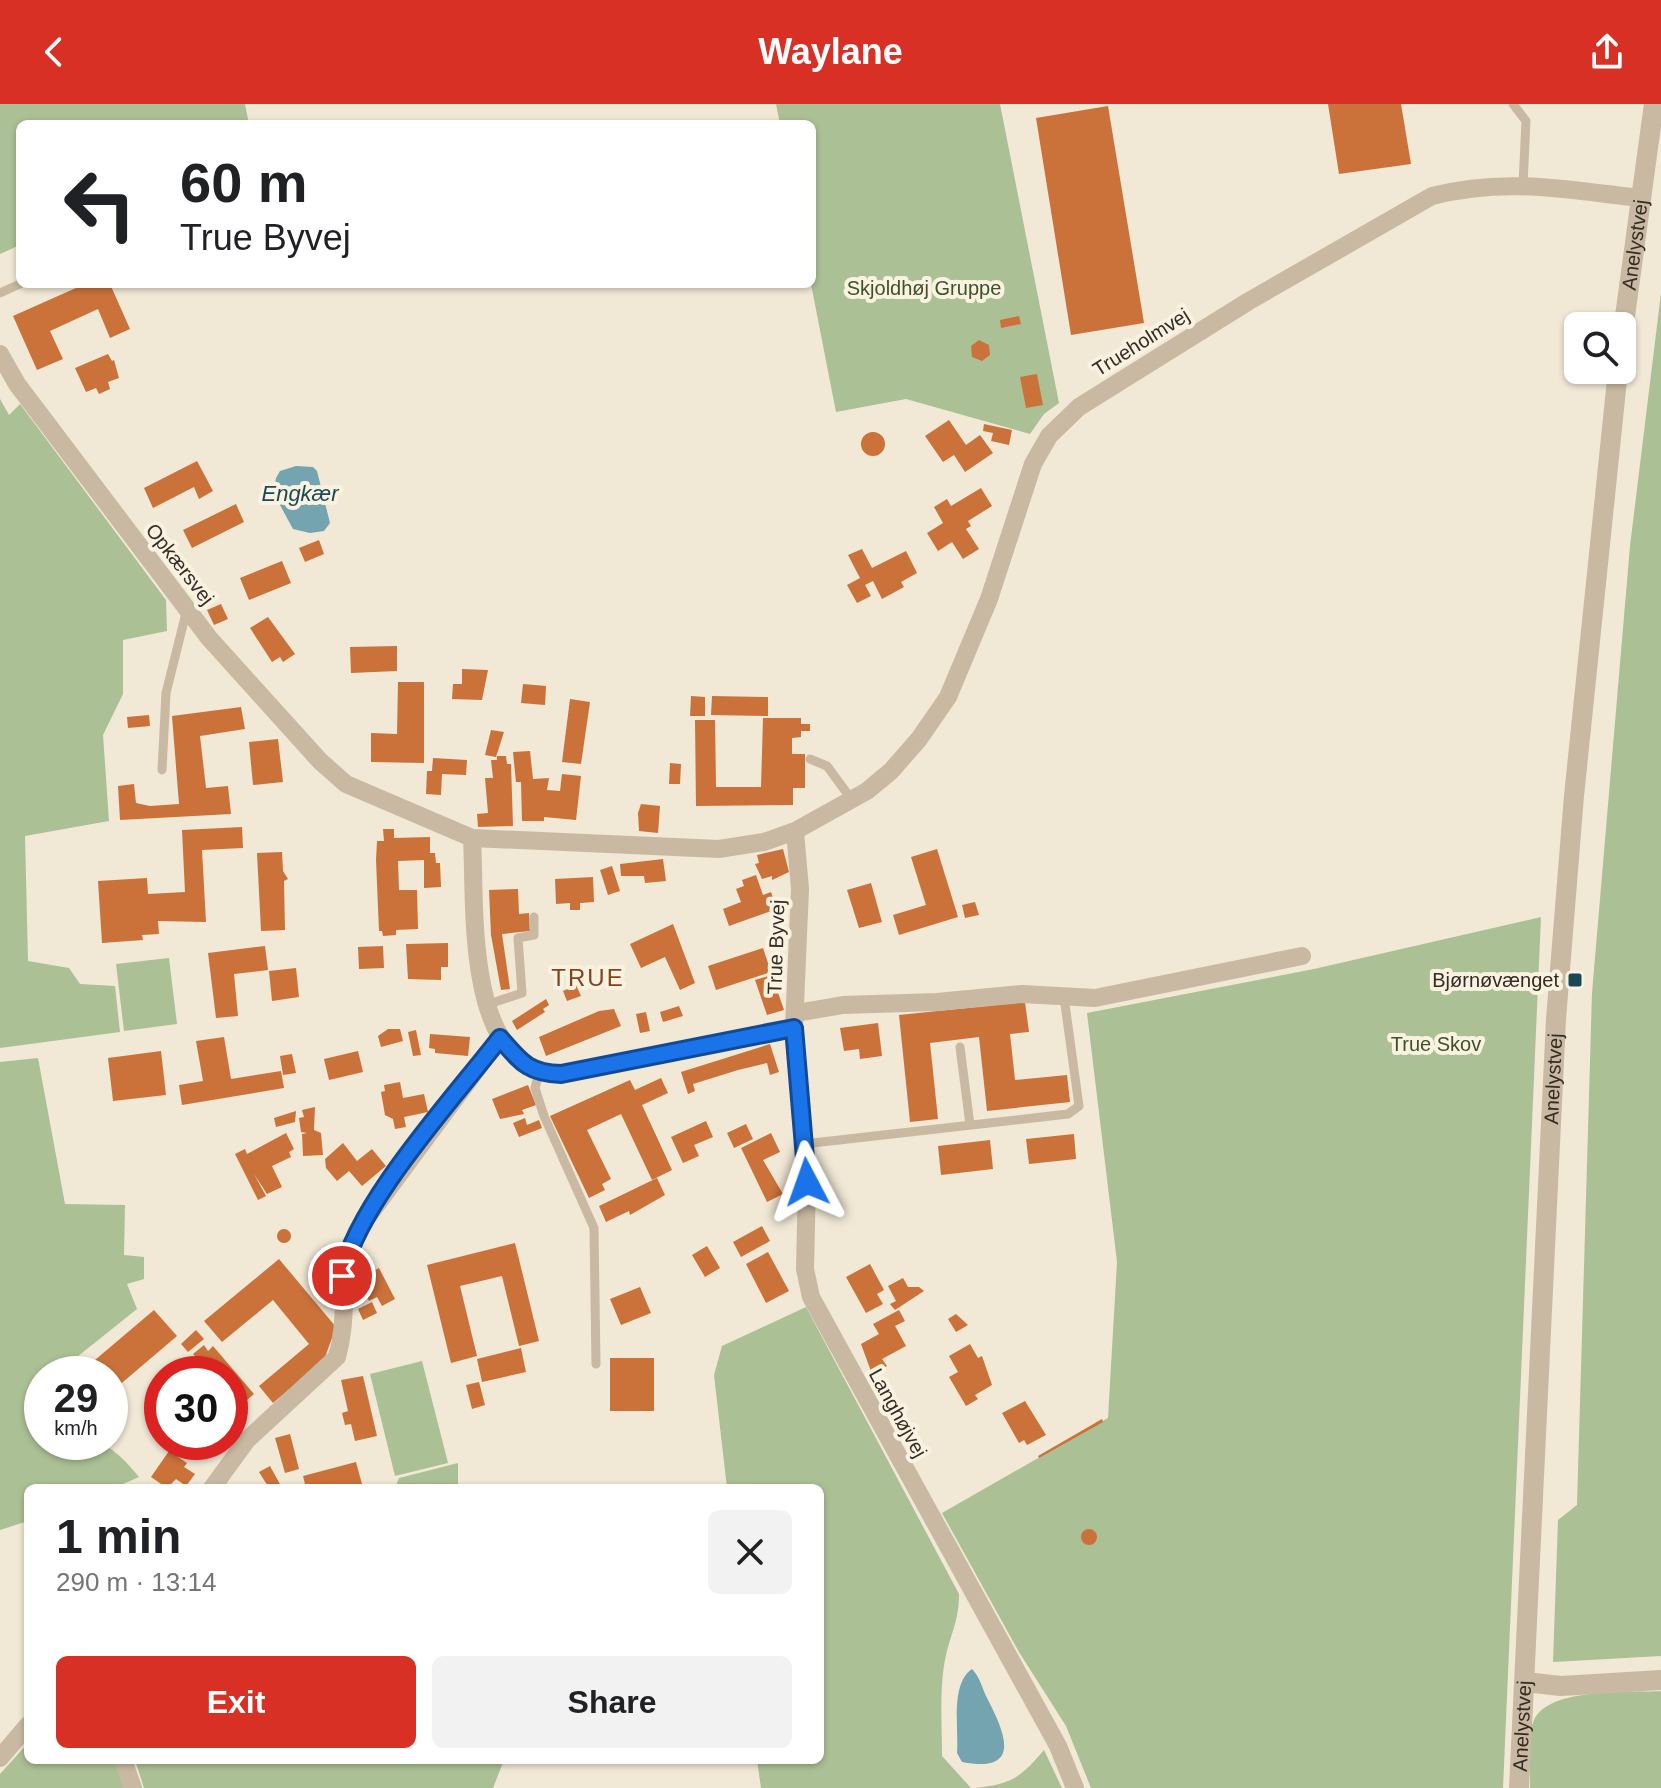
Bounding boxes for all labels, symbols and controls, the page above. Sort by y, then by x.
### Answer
icon: back [32,30,76,74]
icon: share [1585,30,1629,74]
text: Waylane [758,31,903,72]
text: 60 m [180,151,308,214]
icon: left [48,152,152,256]
street label: Anelystvej [1618,198,1652,292]
text: True Byvej [180,217,351,258]
park label: Skjoldhøj Gruppe [847,277,1001,299]
street label: Trueholmvej [1089,304,1193,380]
map controls [1564,312,1636,384]
button: search [1564,312,1636,384]
water label: Engkær [261,481,340,506]
street label: Opkærsvej [142,519,218,609]
street label: True Byvej [763,899,789,995]
district label: TRUE [551,964,625,991]
place label: Bjørnøvænget [1432,969,1559,991]
marker: Bjørnøvænget [1566,971,1584,989]
park label: True Skov [1391,1033,1481,1055]
street label: Anelystvej [1540,1033,1566,1125]
position arrow [765,1140,849,1224]
pin [308,1242,376,1310]
icon: arrive [320,1254,364,1298]
speed limit sign: 30 [144,1356,248,1460]
street label: Langhøjvej [865,1365,931,1461]
text: 29 [54,1376,98,1420]
text: km/h [54,1417,98,1439]
text: 1 min [56,1510,181,1563]
button: close [708,1510,792,1594]
text: 290 m · 13:14 [56,1567,216,1597]
button: Exit [56,1656,416,1748]
button: Share [432,1656,792,1748]
street label: Anelystvej [1509,1680,1535,1772]

